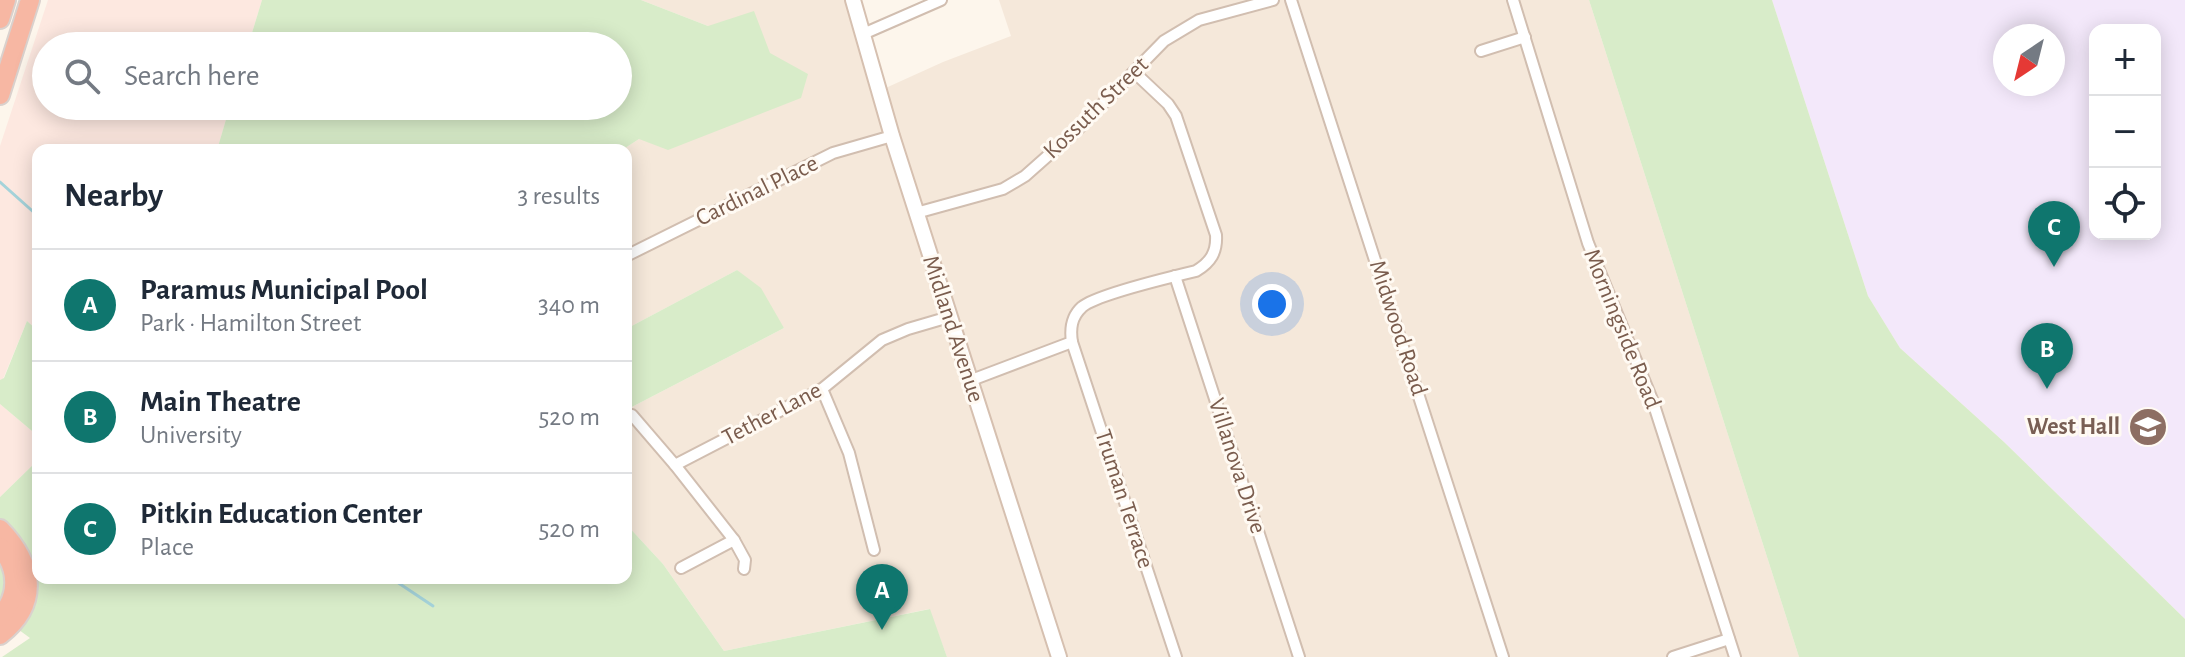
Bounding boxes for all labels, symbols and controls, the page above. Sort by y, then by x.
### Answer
north arrow [1993,24,2065,96]
map controls [2089,24,2161,240]
button: + [2089,24,2161,96]
search box [32,32,632,120]
street label: Kossuth Street [1039,52,1153,164]
icon: search [60,54,104,98]
text: Search here [124,61,260,91]
button: − [2089,96,2161,168]
street label: Cardinal Place [692,151,822,231]
button: locate [2089,168,2161,240]
text: Nearby [64,179,163,213]
text: 3 results [517,183,600,209]
pin: C [2028,201,2080,267]
street label: Morningside Road [1579,246,1665,412]
street label: Midland Avenue [918,253,988,405]
street label: Midwood Road [1365,257,1431,399]
text: Paramus Municipal Pool [140,275,428,305]
your location [1252,284,1292,324]
text: A [82,292,98,318]
text: 340 m [538,292,600,318]
text: Park · Hamilton Street [140,310,361,336]
pin: B [2021,323,2073,389]
street label: Tether Lane [718,378,826,450]
text: Main Theatre [140,387,301,417]
street label: Villanova Drive [1204,395,1270,537]
text: B [82,404,98,430]
text: 520 m [538,404,600,430]
school or university icon: West Hall [2127,406,2169,448]
place label: West Hall [2027,415,2120,439]
text: University [140,422,242,448]
street label: Truman Terrace [1090,427,1158,571]
text: Pitkin Education Center [140,499,422,529]
text: C [83,516,97,542]
text: 520 m [538,516,600,542]
text: Place [140,534,194,560]
pin: A [856,564,908,630]

